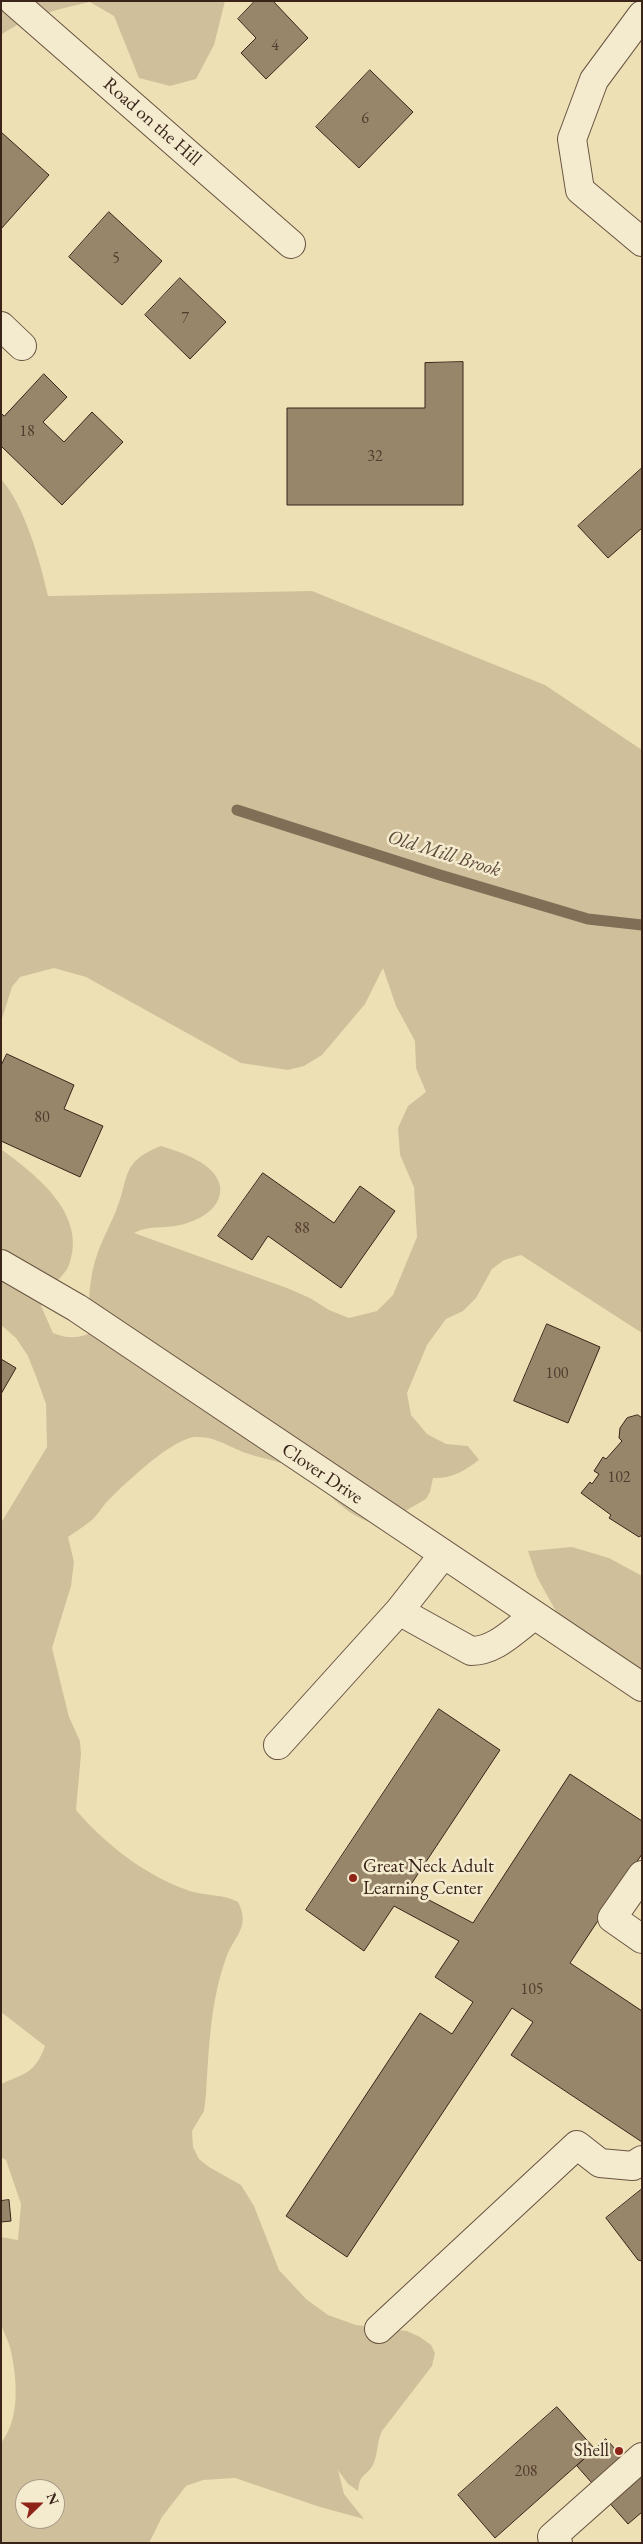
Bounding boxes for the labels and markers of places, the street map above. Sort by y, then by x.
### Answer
place label: Great Neck Adult Learning Center [363,1856,494,1900]
marker: Great Neck Adult Learning Center [347,1872,359,1884]
place label: Shell [574,2440,609,2462]
marker: Shell [613,2445,625,2457]

